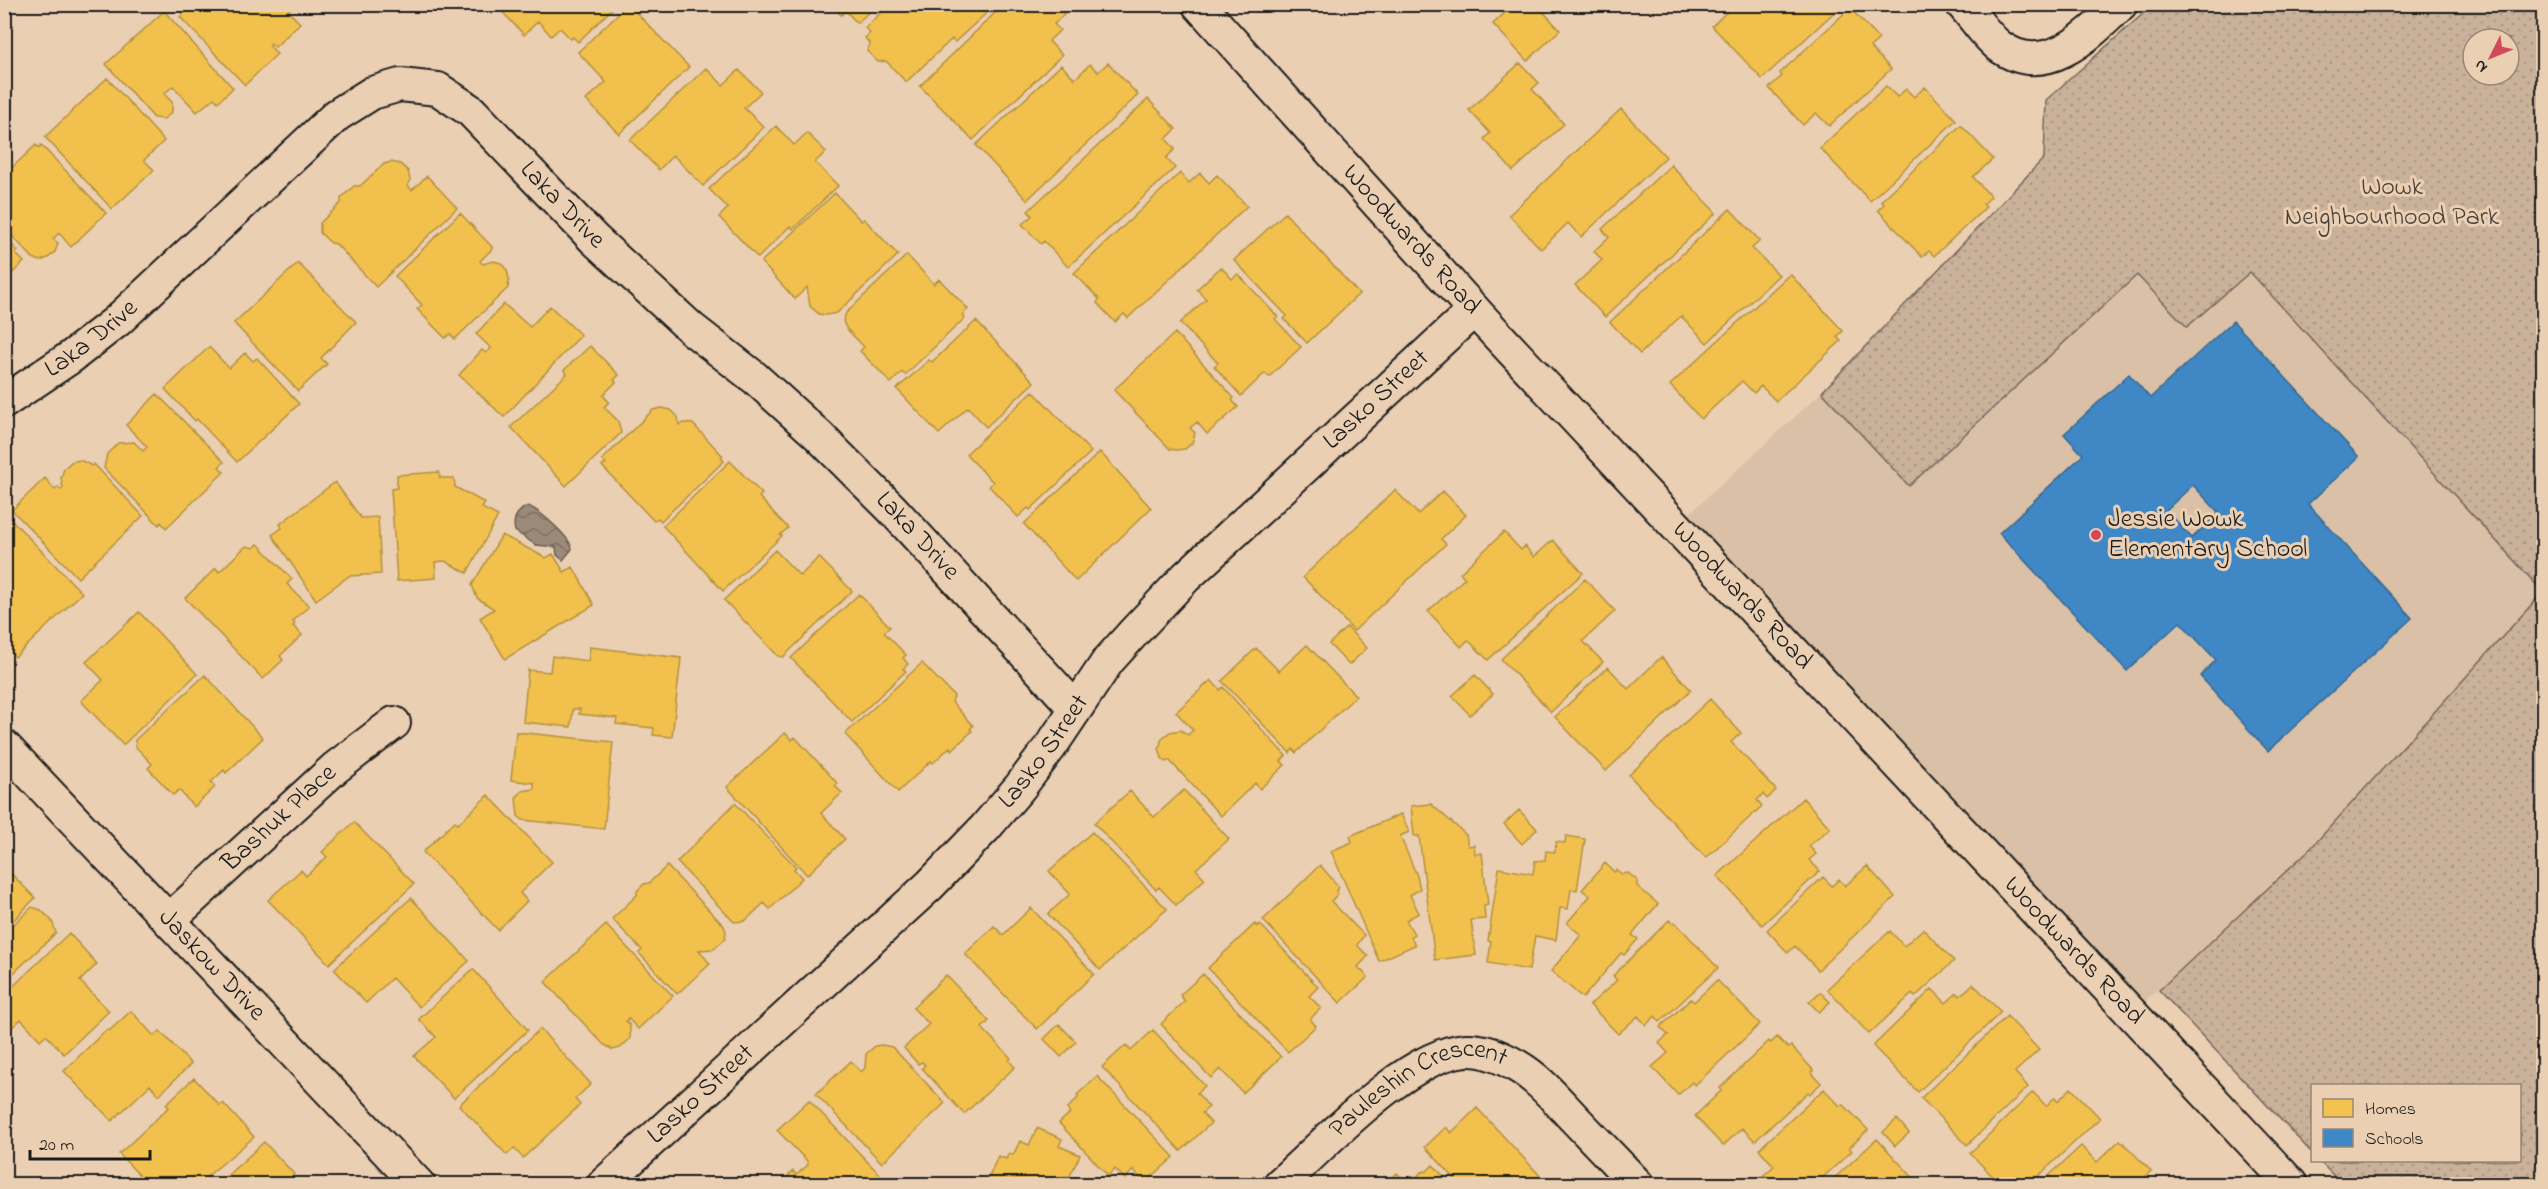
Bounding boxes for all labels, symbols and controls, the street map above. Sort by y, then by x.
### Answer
north arrow [2461,27,2521,87]
text: N [2469,54,2494,78]
street label: Laka Drive [510,153,613,259]
street label: Woodwards Road [1333,156,1490,324]
park label: Wowk Neighbourhood Park [2285,169,2500,237]
street label: Laka Drive [37,291,148,388]
street label: Lasko Street [1315,341,1439,460]
street label: Laka Drive [866,483,969,590]
place label: Jessie Wowk Elementary School [2108,501,2307,569]
street label: Woodwards Road [1662,513,1821,680]
marker: Jessie Wowk Elementary School [2089,528,2103,542]
street label: Lasko Street [990,687,1099,818]
street label: Bashuk Place [213,756,346,882]
street label: Woodwards Road [1994,868,2153,1035]
street label: Jaskow Drive [149,901,275,1031]
street label: Pauleshin Crescent [1321,1031,1514,1147]
street label: Lasko Street [639,1035,764,1154]
legend [2311,1084,2521,1162]
text: Homes [2365,1097,2416,1123]
scale bar [30,1123,150,1161]
text: Schools [2365,1127,2423,1153]
text: 20 m [39,1133,74,1159]

